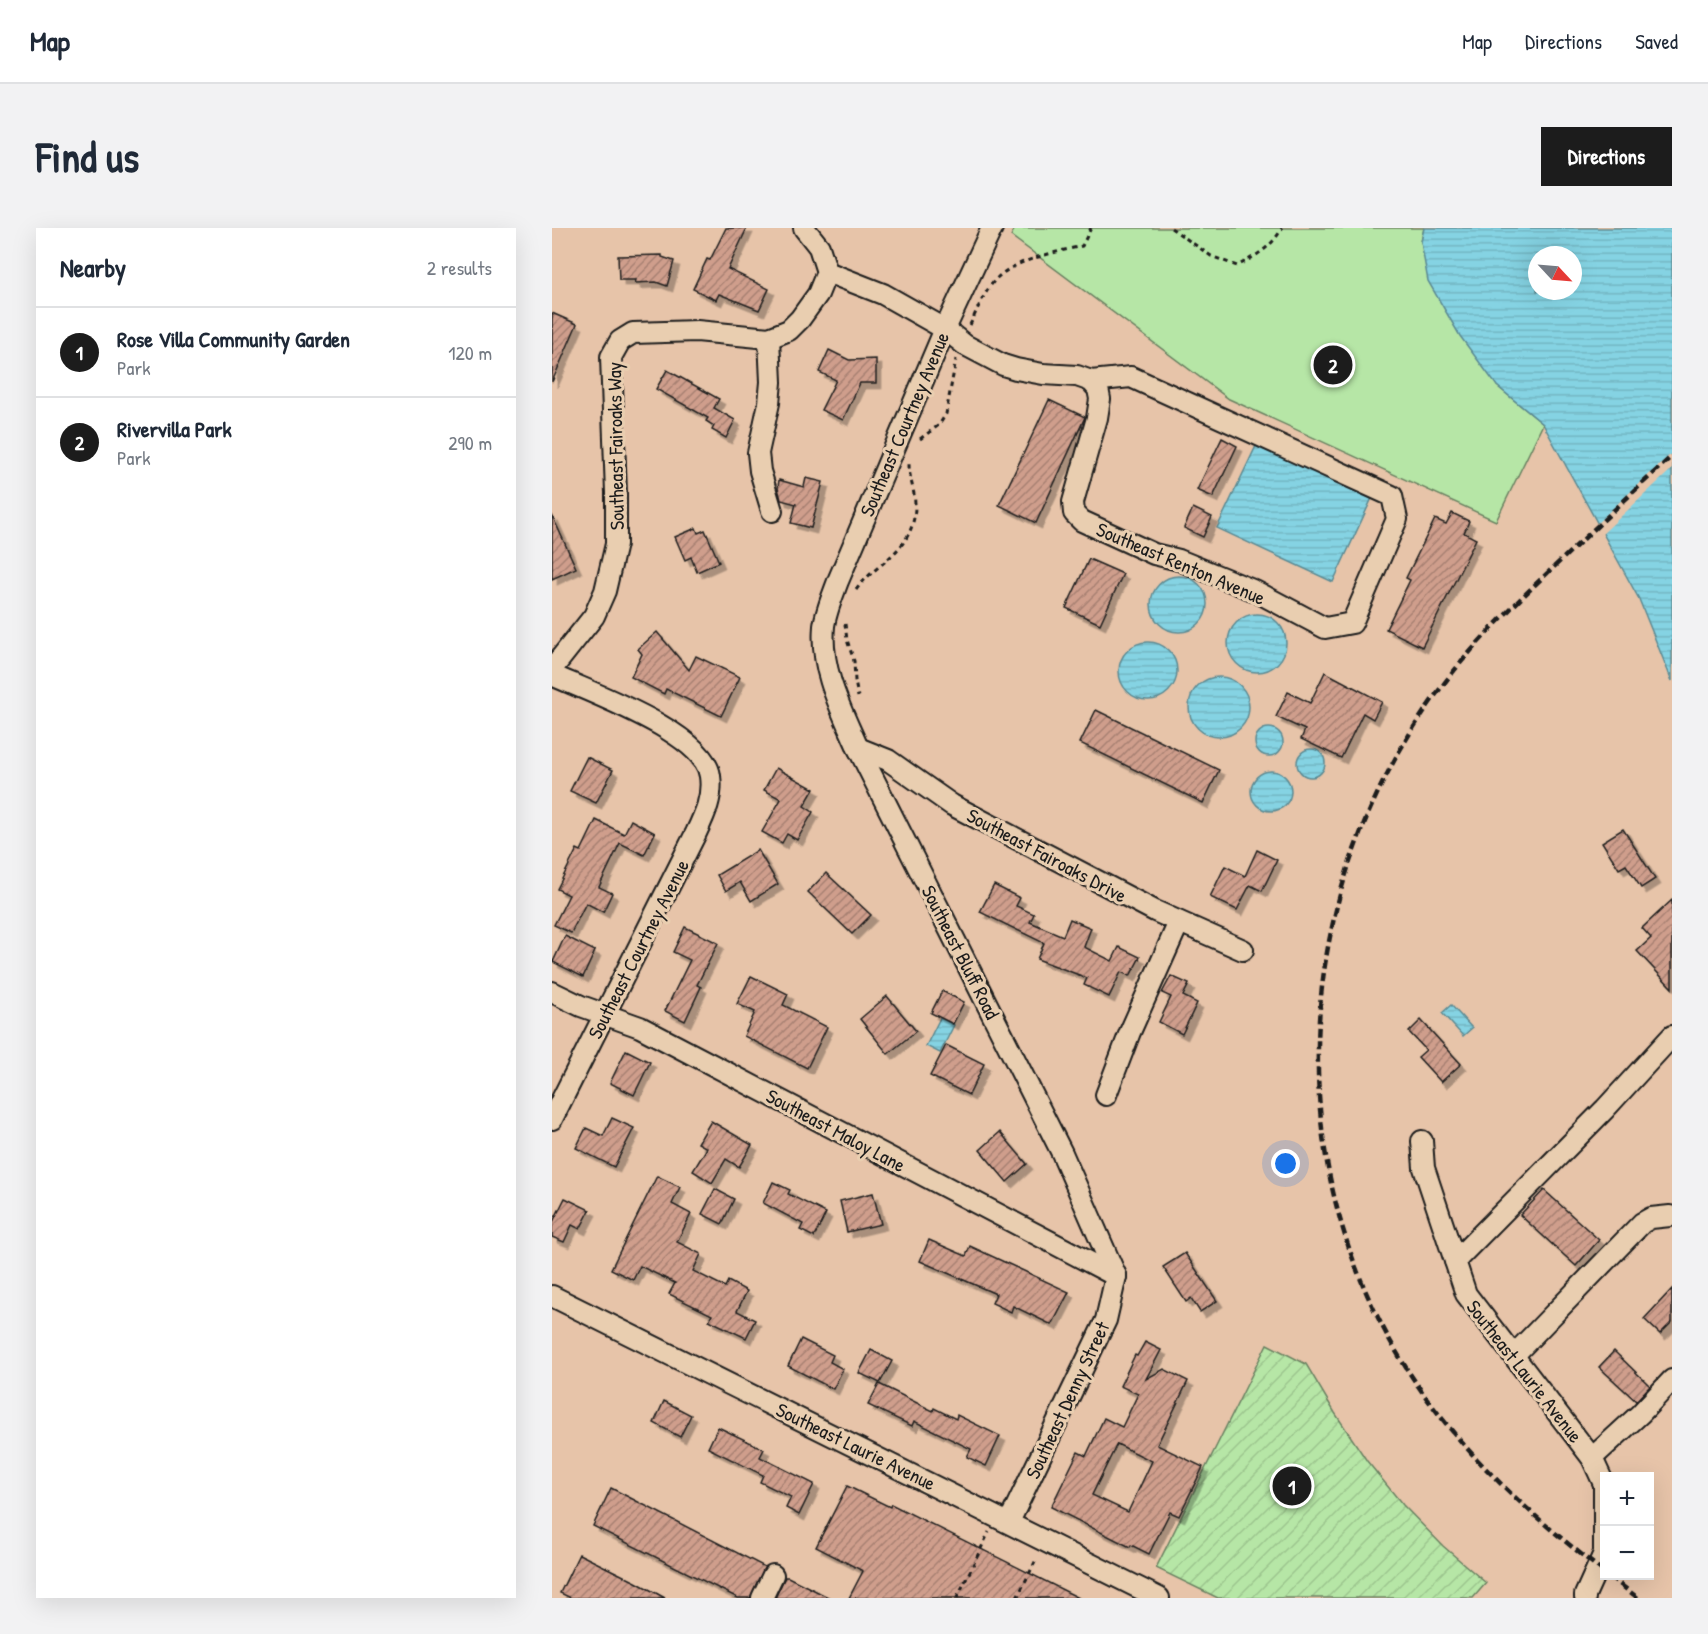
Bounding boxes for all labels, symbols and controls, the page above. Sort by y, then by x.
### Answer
text: Map [30,22,70,60]
text: Map [1462,27,1492,56]
text: Directions [1525,27,1602,56]
text: Saved [1635,27,1678,56]
button: Directions [1541,127,1672,186]
text: Find us [36,128,139,185]
north arrow [1528,246,1582,300]
text: Nearby [60,250,126,285]
text: 2 results [427,254,492,281]
text: Rose Villa Community Garden [117,324,350,354]
street label: Southeast Courtney Avenue [853,328,955,520]
text: 1 [76,339,83,366]
text: 120 m [448,339,492,366]
pin: 2 [1314,342,1352,388]
text: Park [117,354,150,381]
street label: Southeast Fairoaks Way [600,362,630,530]
text: Rivervilla Park [117,414,232,444]
text: 2 [75,429,84,456]
text: 290 m [448,429,492,456]
text: Park [117,444,150,471]
street label: Southeast Renton Avenue [1092,515,1270,611]
street label: Southeast Fairoaks Drive [962,801,1132,909]
street label: Southeast Courtney Avenue [581,855,695,1043]
street label: Southeast Bluff Road [916,880,1006,1024]
street label: Southeast Maloy Lane [762,1082,910,1178]
your location [1271,1149,1300,1178]
street label: Southeast Laurie Avenue [1461,1294,1589,1448]
street label: Southeast Denny Street [1019,1316,1116,1483]
street label: Southeast Laurie Avenue [772,1396,940,1496]
pin: 1 [1272,1464,1312,1508]
map controls [1600,1472,1654,1580]
button: + [1600,1472,1654,1526]
button: − [1600,1526,1654,1580]

